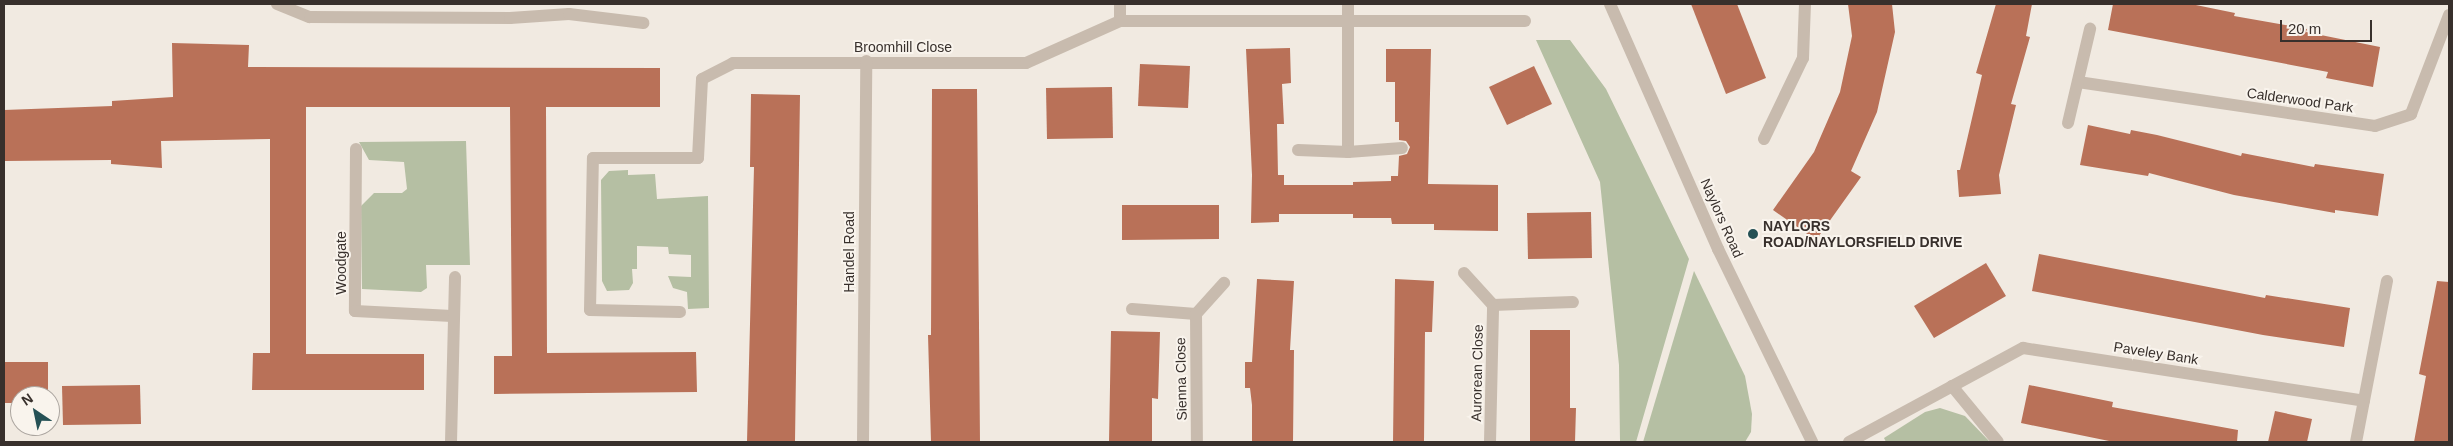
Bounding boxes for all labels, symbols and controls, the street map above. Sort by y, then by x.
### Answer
scale bar [2283,10,2376,42]
text: 20 m [2288,20,2321,37]
street label: Broomhill Close [854,39,952,55]
street label: Calderwood Park [2246,84,2354,116]
street label: Naylors Road [1697,176,1747,260]
street label: Handel Road [841,211,857,293]
place label: NAYLORS ROAD/NAYLORSFIELD DRIVE [1763,218,1962,250]
marker: NAYLORS ROAD/NAYLORSFIELD DRIVE [1747,228,1759,240]
street label: Woodgate [333,231,349,295]
street label: Aurorean Close [1468,324,1486,422]
street label: Sienna Close [1172,337,1190,421]
street label: Paveley Bank [2112,338,2200,368]
north arrow [10,386,60,436]
text: N [19,390,36,409]

